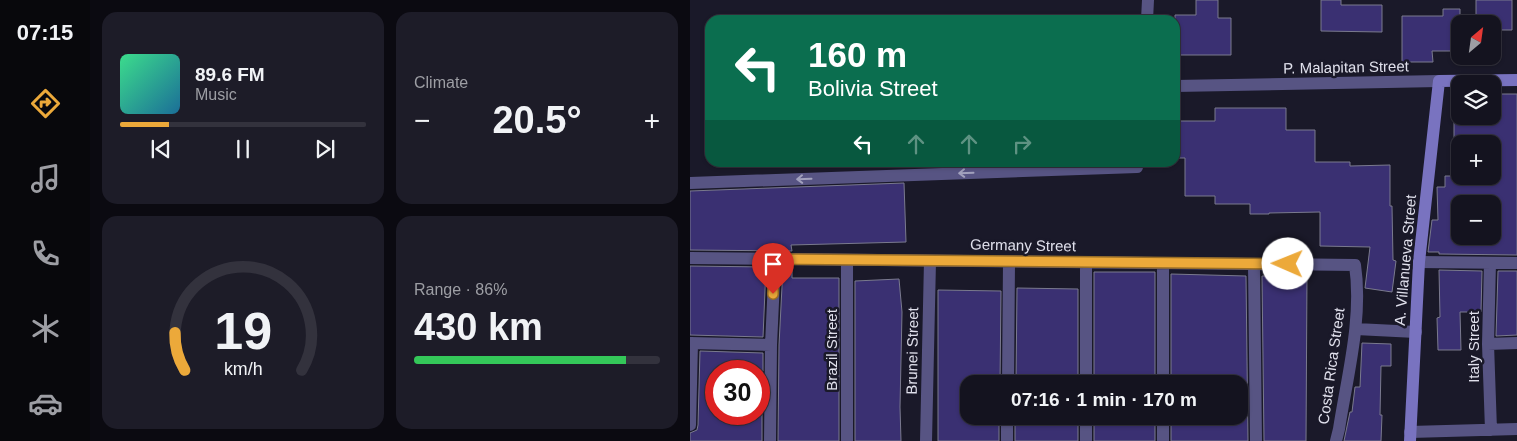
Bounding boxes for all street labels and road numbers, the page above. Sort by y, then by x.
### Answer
street label: P. Malapitan Street [1283,57,1410,77]
street label: A. Villanueva Street [1391,193,1419,326]
street label: Germany Street [970,236,1077,254]
street label: Brunei Street [903,306,921,395]
street label: Costa Rica Street [1314,306,1348,425]
street label: Brazil Street [823,308,840,391]
street label: Italy Street [1465,310,1482,383]

